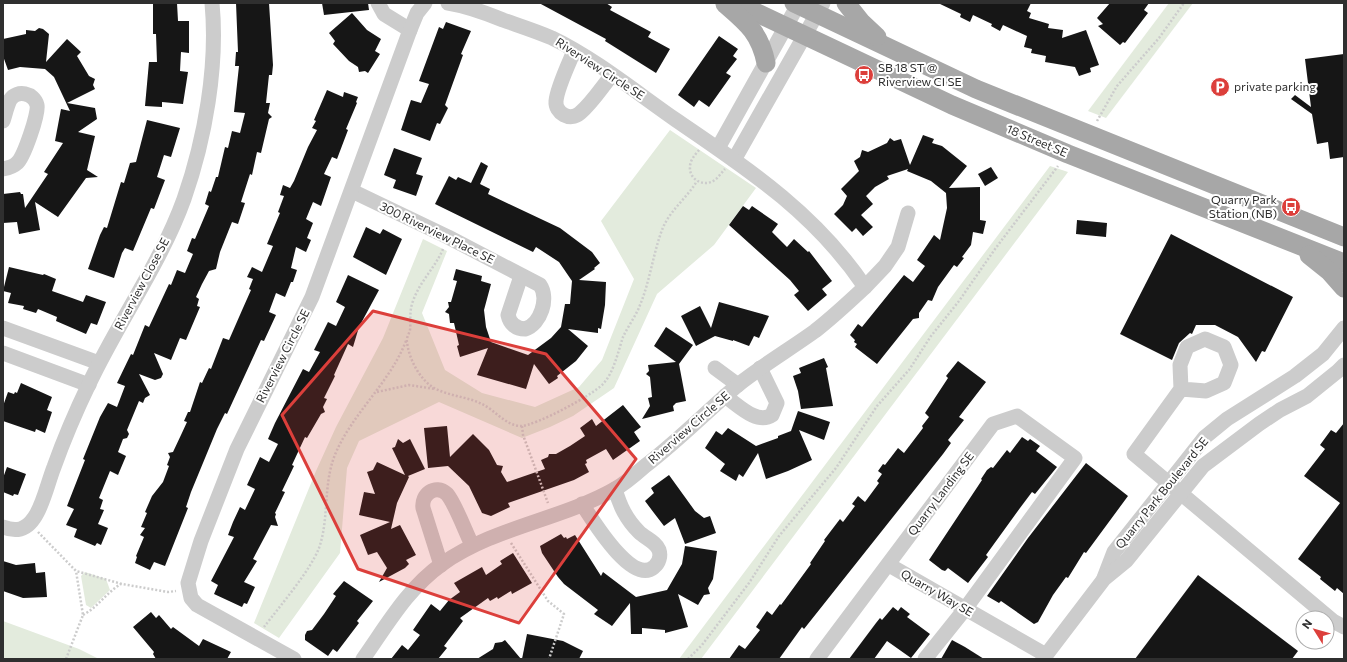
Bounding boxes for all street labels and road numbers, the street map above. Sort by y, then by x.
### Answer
street label: Riverview Circle SE [553,34,648,102]
street label: 18 Street SE [1005,121,1070,159]
street label: 300 Riverview Place SE [378,198,497,266]
street label: Riverview Close SE [111,235,171,332]
street label: Riverview Circle SE [252,306,312,405]
street label: Riverview Circle SE [645,388,732,466]
street label: Quarry Park Boulevard SE [1112,434,1211,551]
street label: Quarry Landing SE [904,449,976,538]
street label: Quarry Way SE [899,566,976,619]

